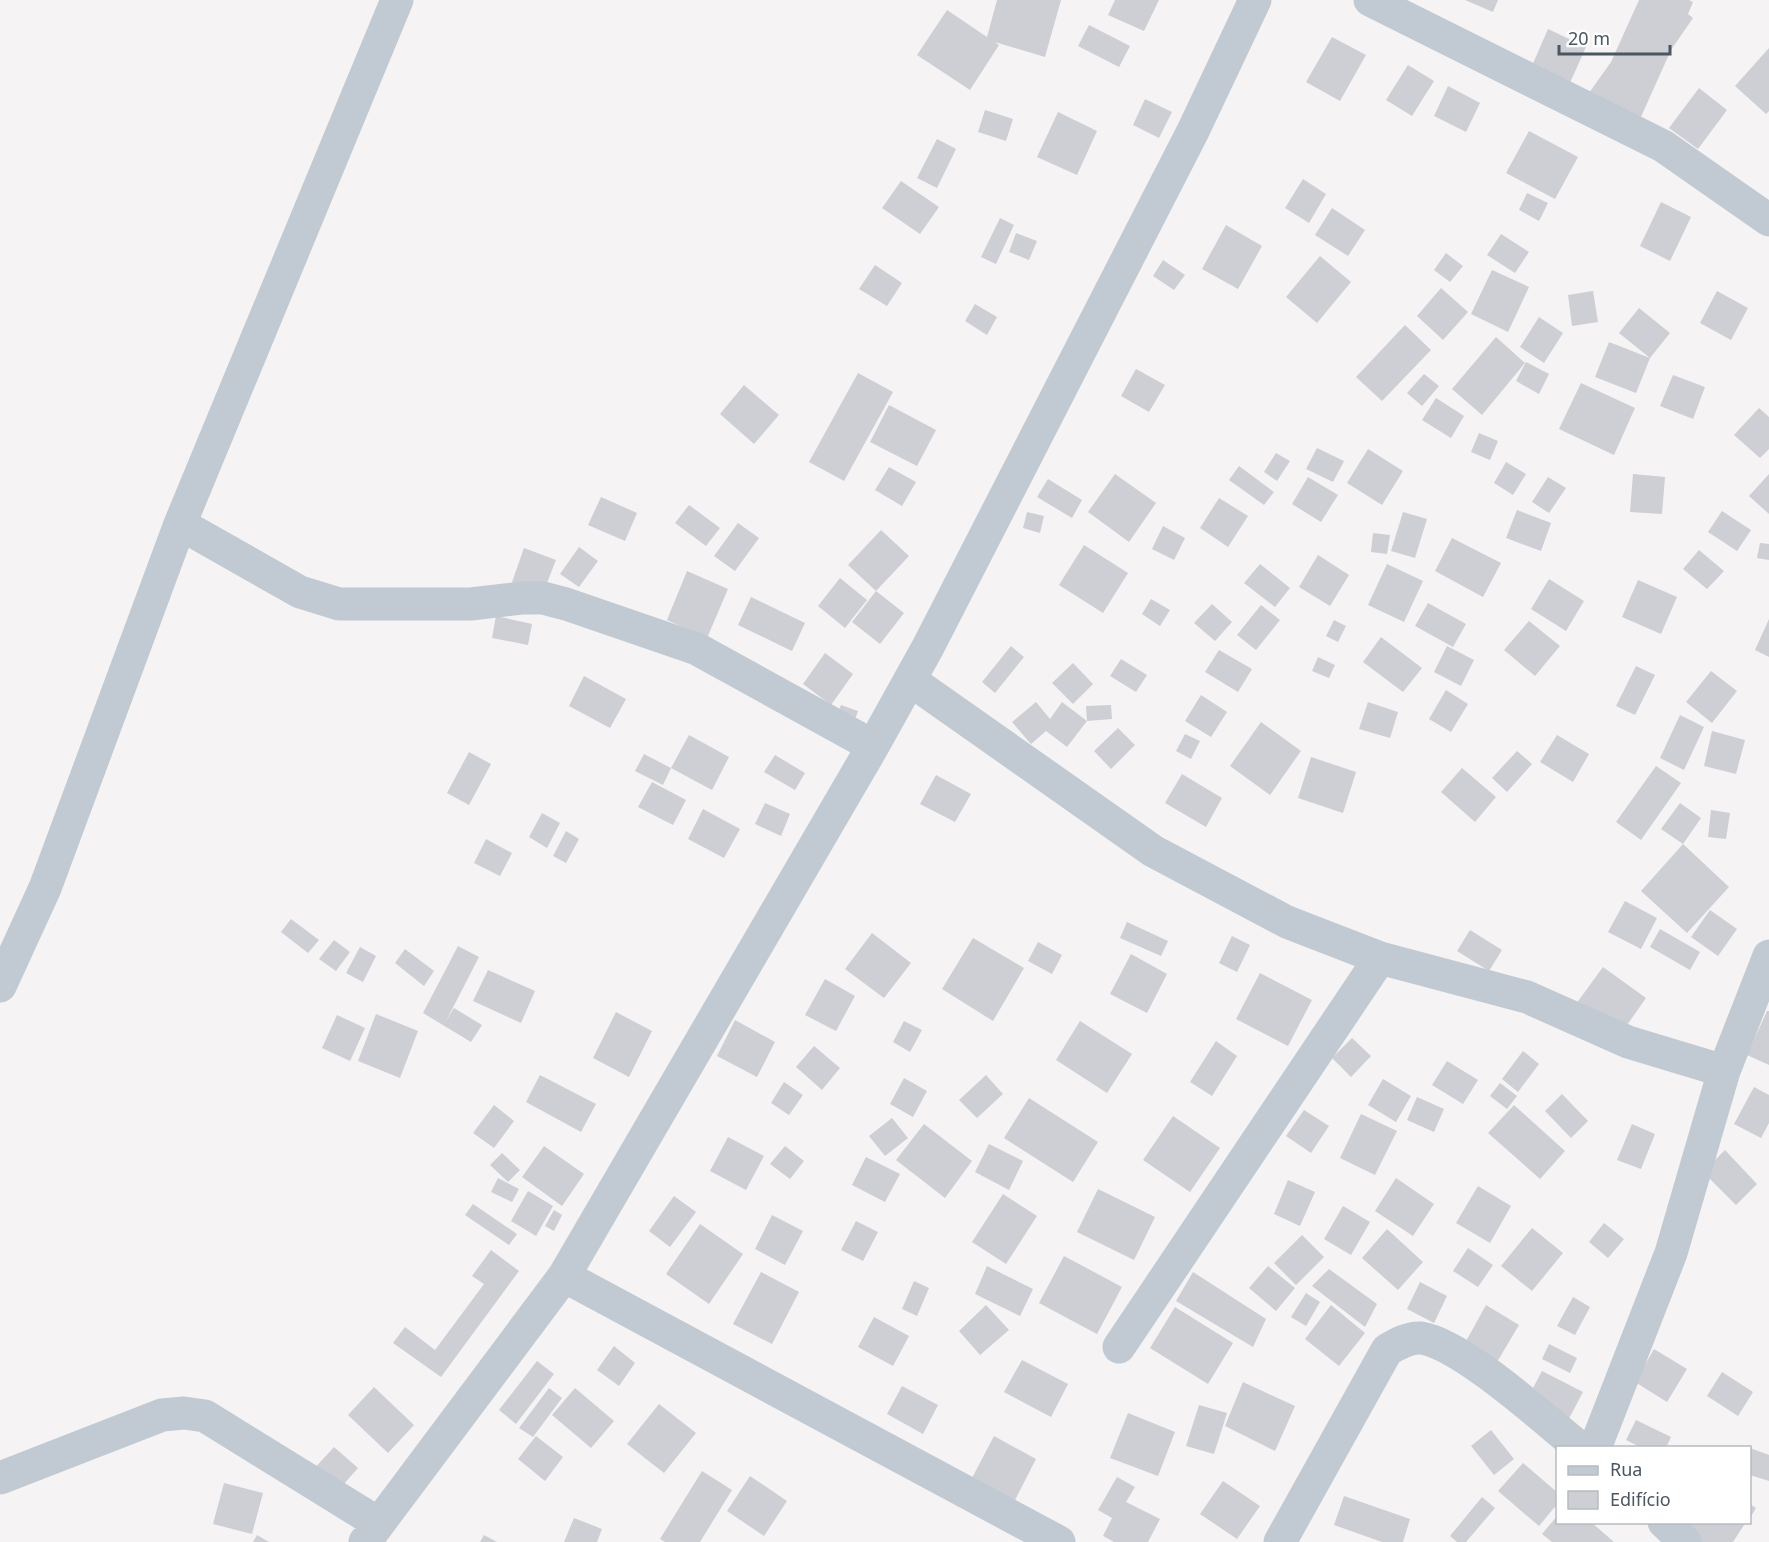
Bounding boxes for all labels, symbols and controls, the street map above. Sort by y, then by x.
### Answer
scale bar [1559,18,1670,56]
text: 20 m [1568,26,1610,50]
legend [1556,1446,1751,1524]
text: Rua [1610,1457,1642,1481]
text: Edifício [1610,1487,1671,1511]

